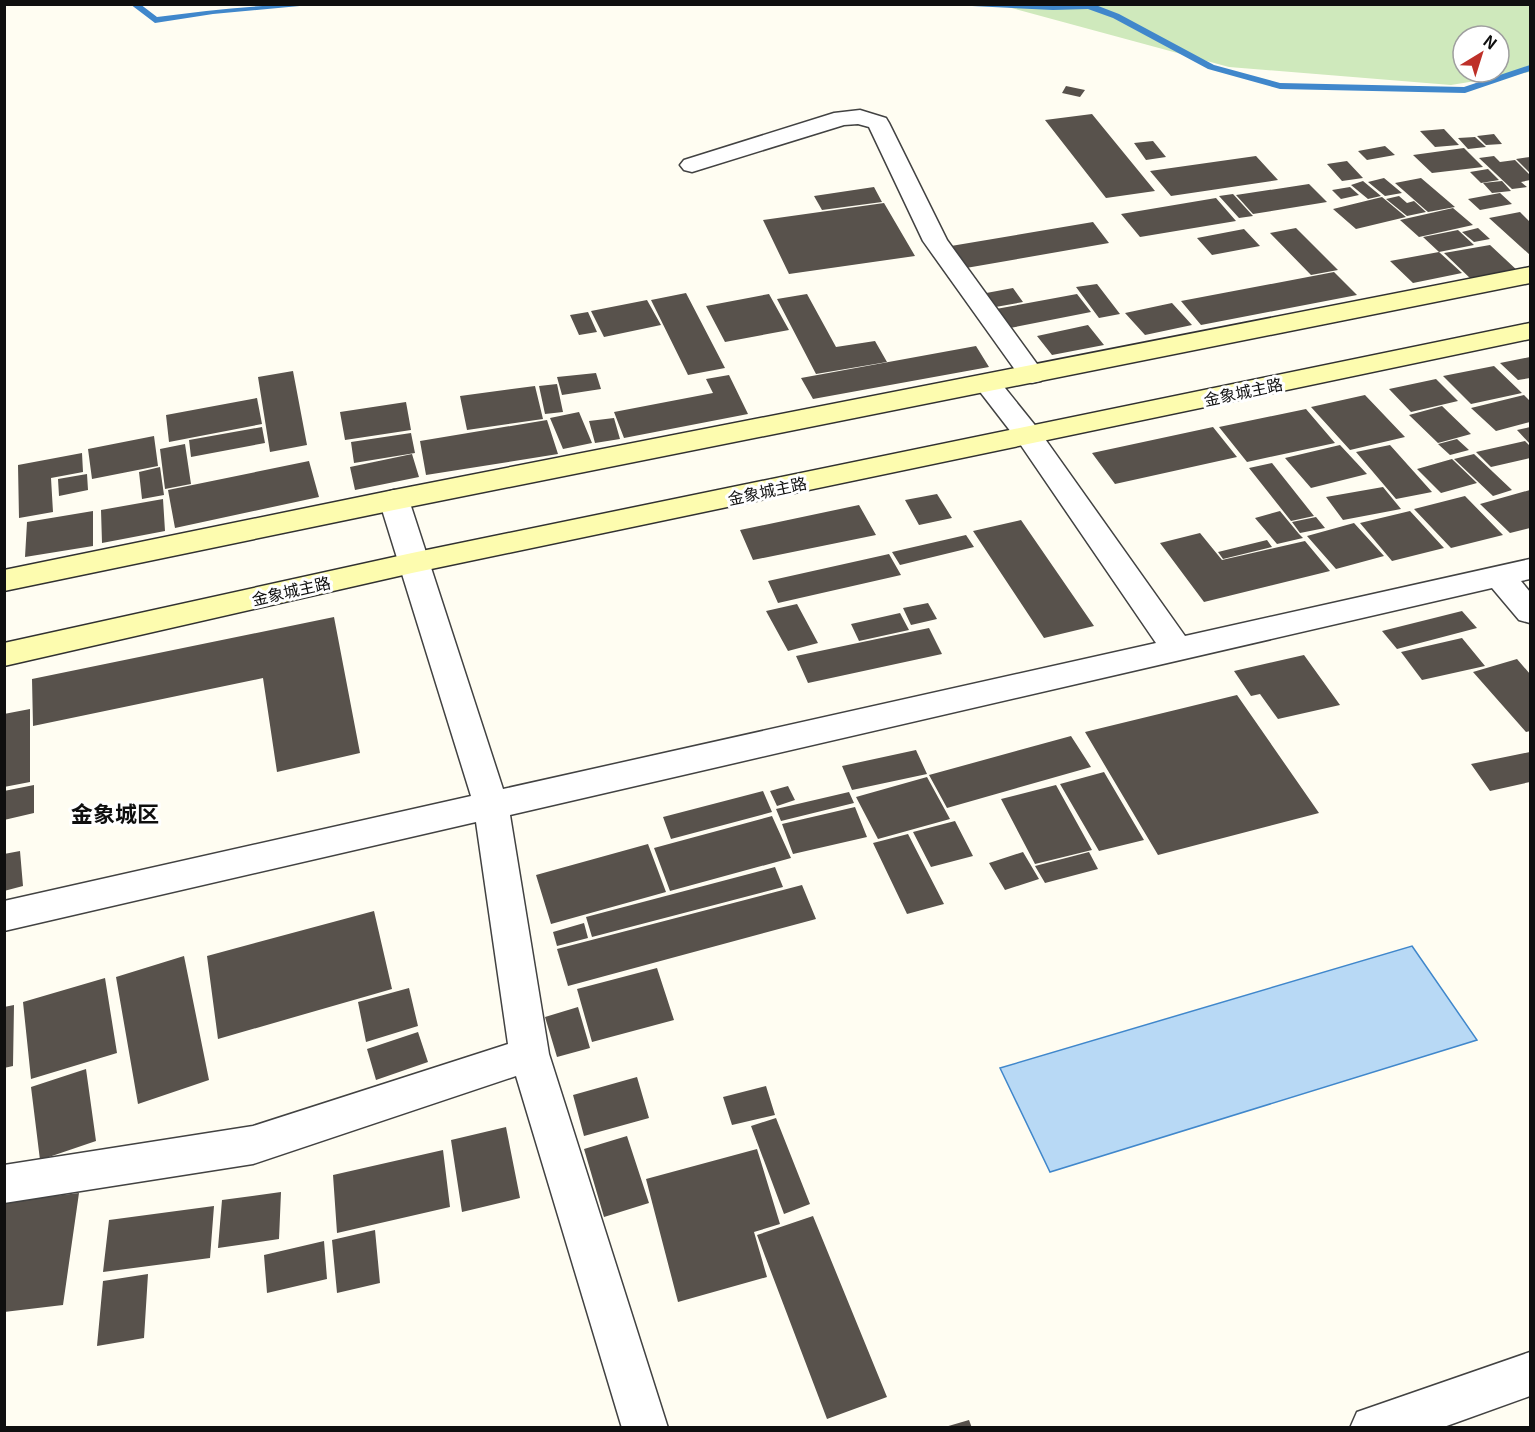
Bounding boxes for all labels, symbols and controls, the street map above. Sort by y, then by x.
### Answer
north arrow [1451,24,1511,84]
text: N [1479,28,1503,55]
street label: 金象城主路 [1201,371,1285,411]
street label: 金象城主路 [725,470,809,510]
street label: 金象城主路 [249,569,333,611]
district label: 金象城区 [71,796,159,828]

